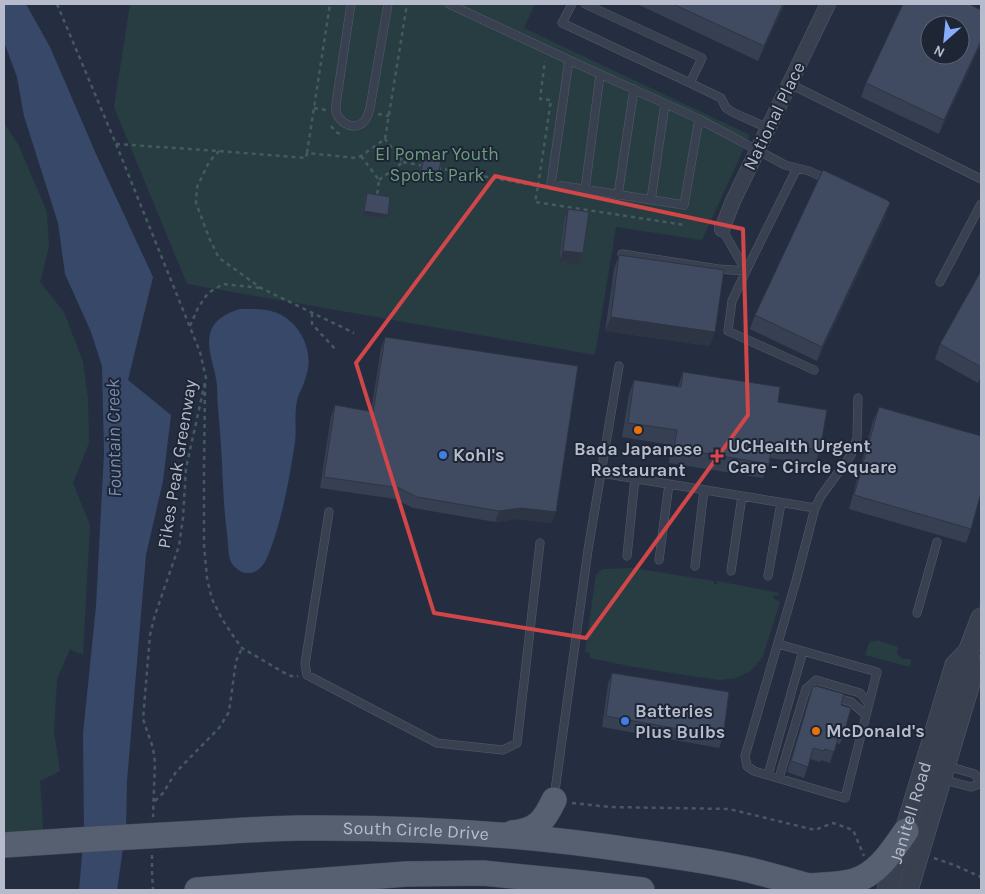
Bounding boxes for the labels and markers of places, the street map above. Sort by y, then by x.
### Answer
marker: Bada Japanese Restaurant [632,424,644,436]
place label: UCHealth Urgent Care - Circle Square [728,435,897,478]
place label: Bada Japanese Restaurant [574,438,702,481]
place label: Kohl's [453,444,504,466]
marker: Kohl's [437,449,449,461]
marker: UCHealth Urgent Care - Circle Square [710,449,724,463]
place label: Batteries Plus Bulbs [635,700,725,743]
marker: Batteries Plus Bulbs [619,715,631,727]
place label: McDonald's [826,720,925,742]
marker: McDonald's [810,725,822,737]

